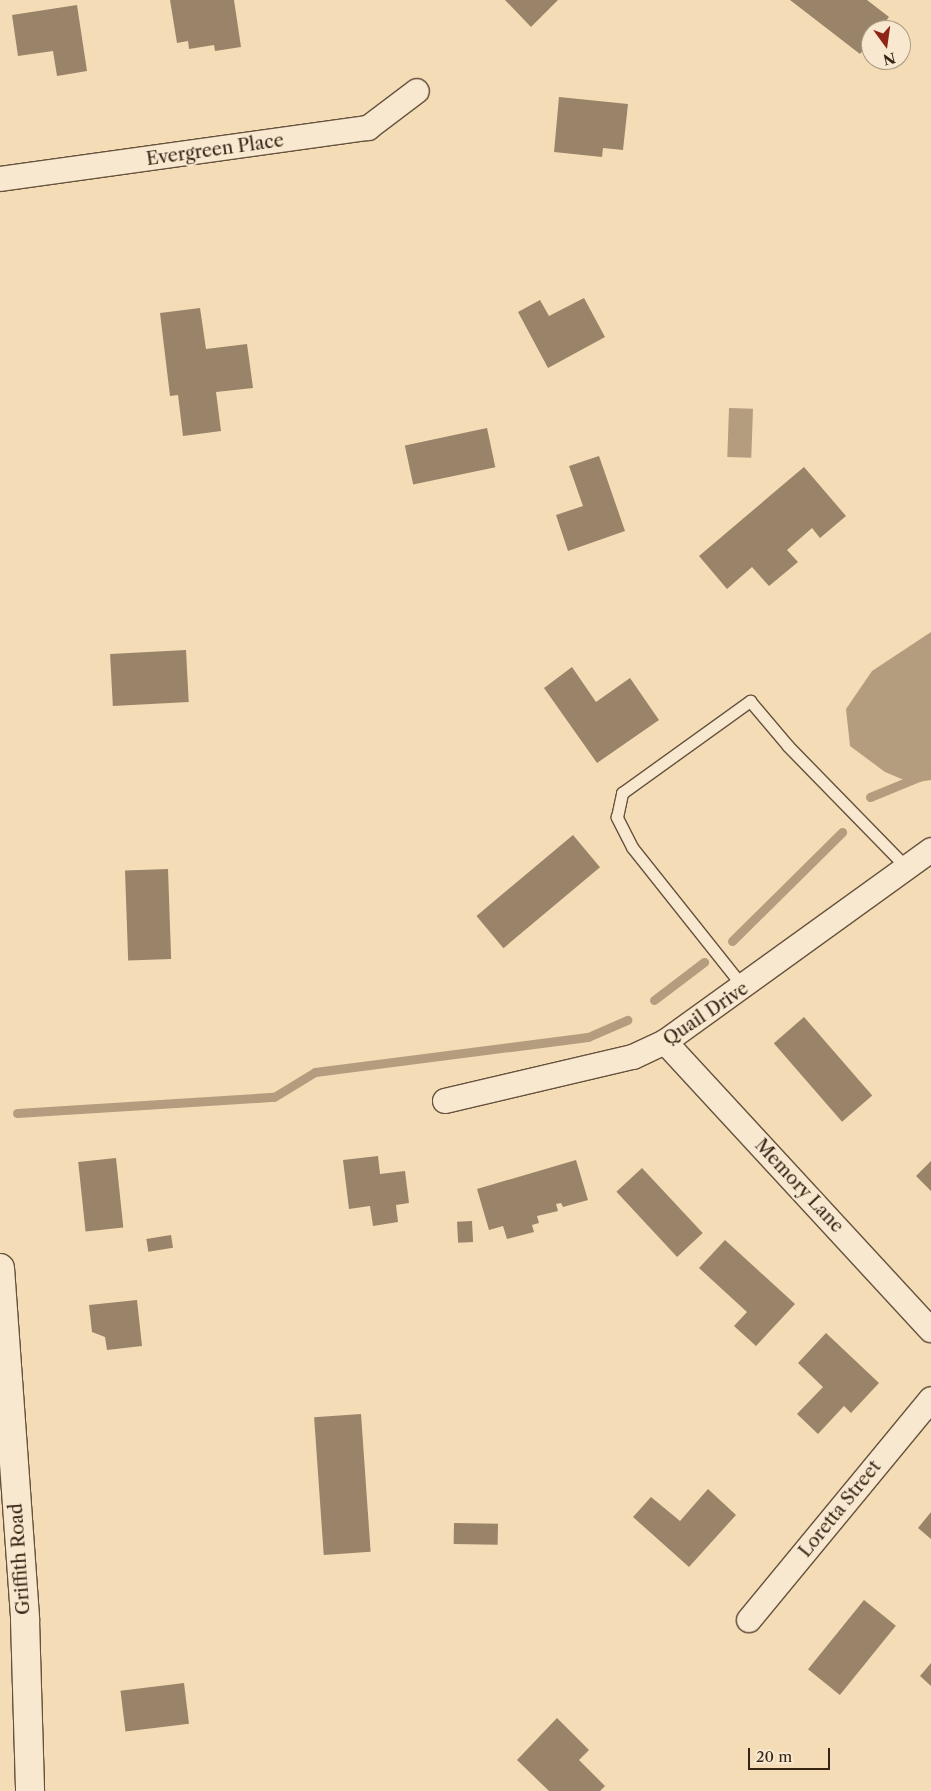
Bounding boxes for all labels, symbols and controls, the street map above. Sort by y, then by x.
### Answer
north arrow [861,20,911,70]
text: N [881,48,897,69]
street label: Evergreen Place [145,130,285,170]
street label: Quail Drive [659,978,753,1050]
street label: Memory Lane [750,1135,848,1237]
street label: Loretta Street [794,1456,886,1562]
street label: Griffith Road [5,1502,35,1616]
scale bar [751,1738,834,1770]
text: 20 m [756,1747,792,1766]

